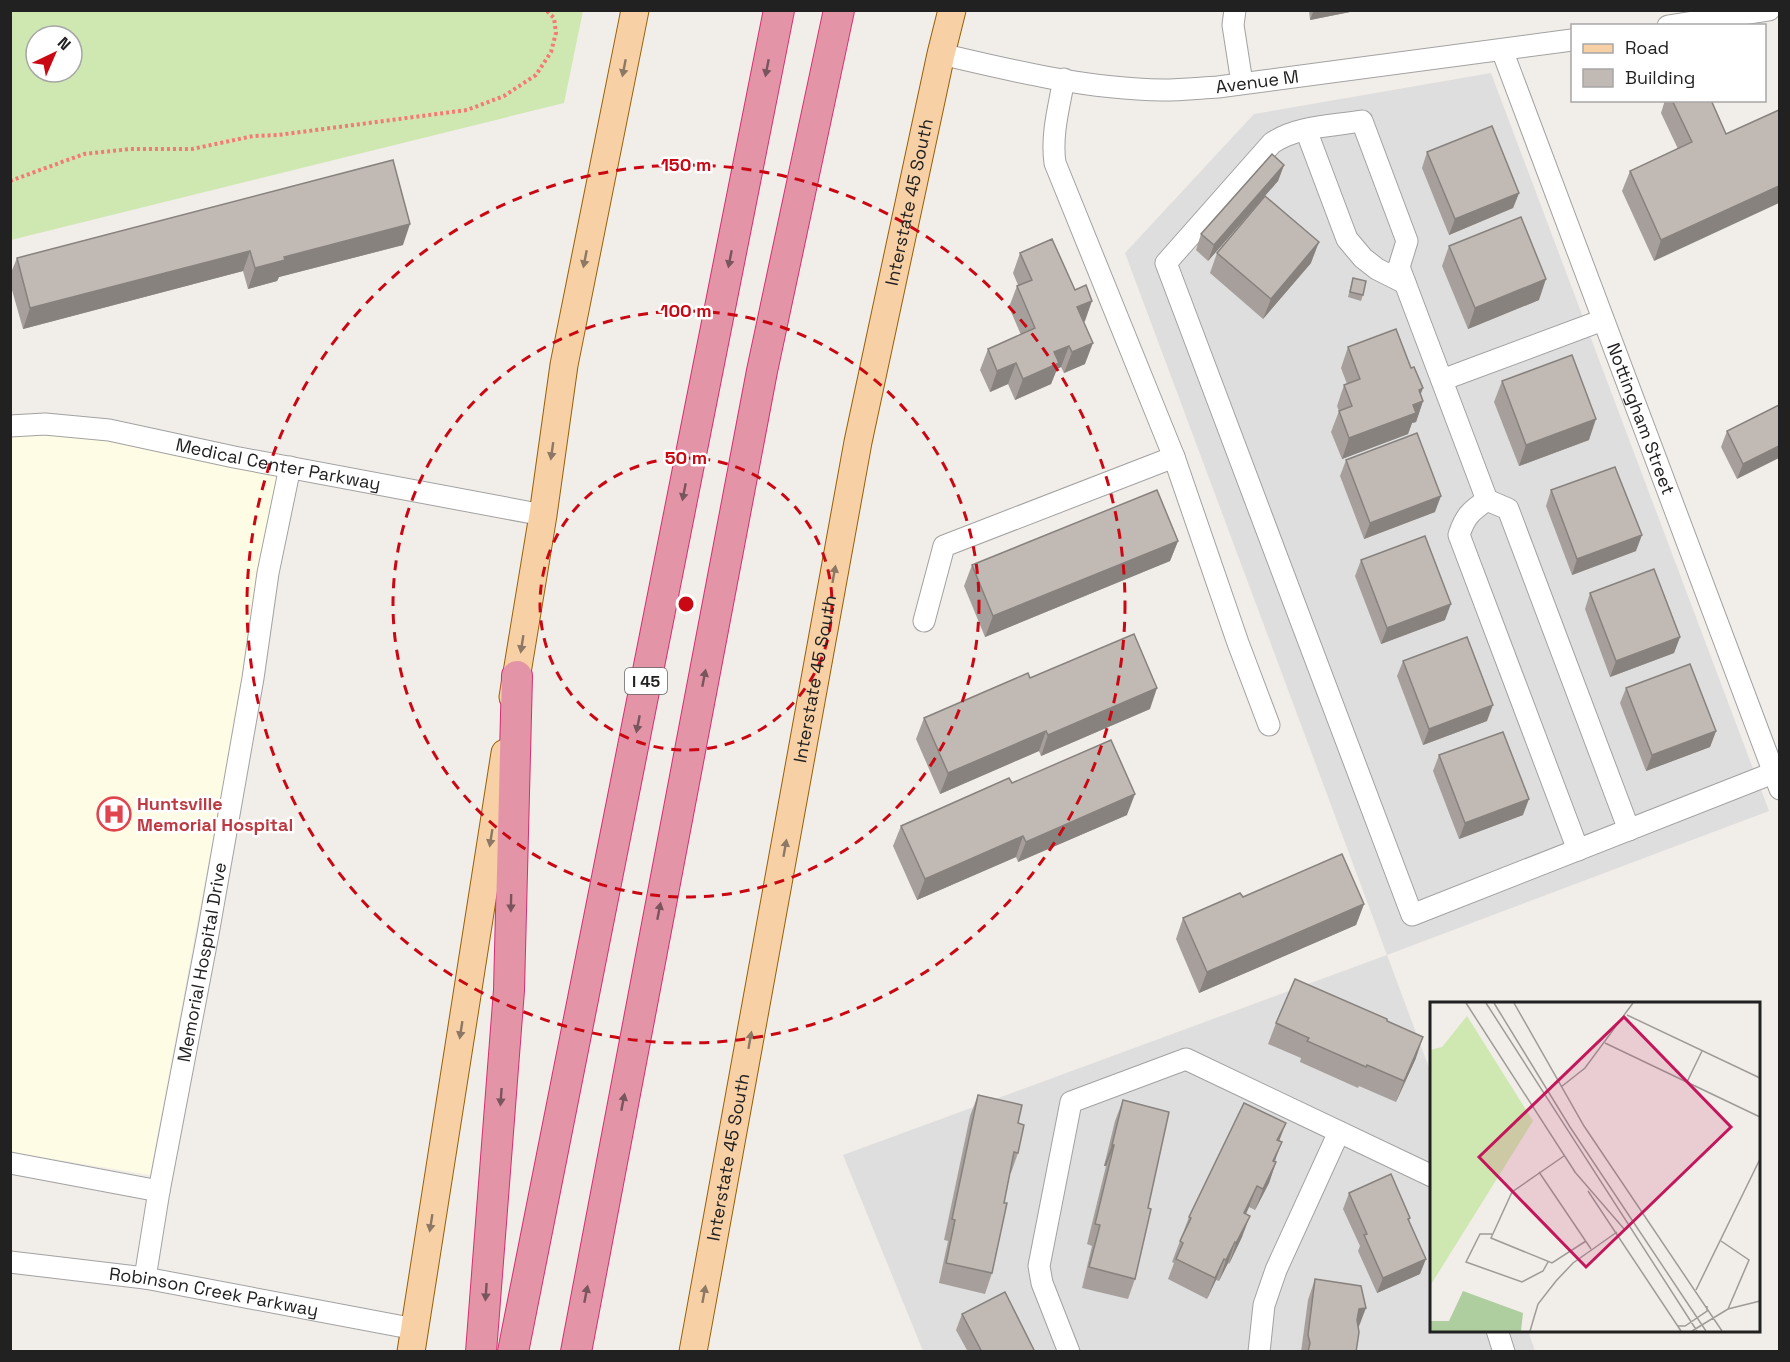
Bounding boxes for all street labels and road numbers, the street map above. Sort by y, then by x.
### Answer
street label: Avenue M [1214,64,1300,98]
street label: Interstate 45 South [880,117,938,288]
street label: Nottingham Street [1602,339,1680,498]
street label: Medical Center Parkway [174,433,383,495]
street label: Interstate 45 South [788,593,841,765]
road number: I 45 [625,668,667,694]
street label: Memorial Hospital Drive [172,860,231,1064]
street label: Interstate 45 South [701,1071,754,1243]
street label: Robinson Creek Parkway [108,1262,320,1322]

